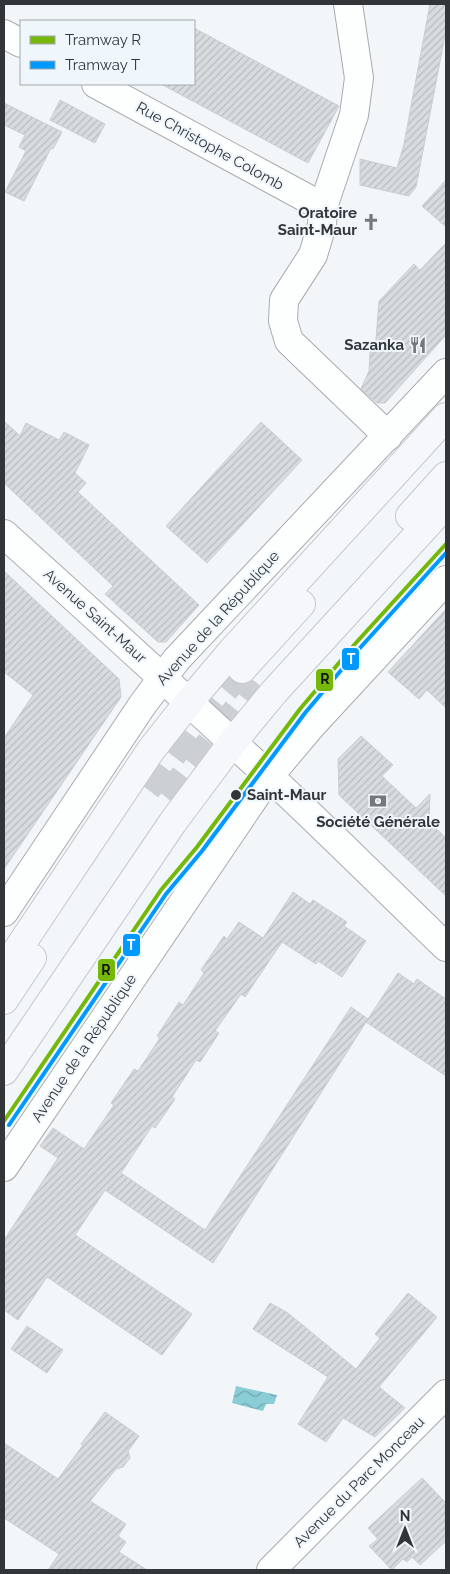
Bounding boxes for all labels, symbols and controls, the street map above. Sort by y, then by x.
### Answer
legend [20,20,195,85]
text: Tramway R [65,31,141,49]
text: Tramway T [65,56,140,74]
street label: Rue Christophe Colomb [133,98,287,194]
place label: Oratoire Saint-Maur [278,204,357,239]
church icon: Oratoire Saint-Maur [361,212,381,232]
restaurant icon: Sazanka [408,335,428,355]
place label: Sazanka [344,336,404,354]
street label: Avenue de la République [153,547,283,689]
street label: Avenue Saint-Maur [40,565,151,667]
line badge: T [341,647,360,671]
text: T [347,651,356,667]
line badge: R [315,668,334,692]
text: R [320,671,330,687]
place label: Saint-Maur [247,786,326,804]
marker: Saint-Maur [229,788,243,802]
bank icon: Société Générale [368,791,388,811]
place label: Société Générale [316,813,440,831]
line badge: T [122,933,141,957]
text: T [127,937,136,953]
line badge: R [97,958,116,982]
street label: Avenue de la République [28,971,140,1125]
street label: Avenue du Parc Monceau [290,1413,428,1551]
north arrow [380,1504,430,1554]
text: N [400,1508,410,1524]

